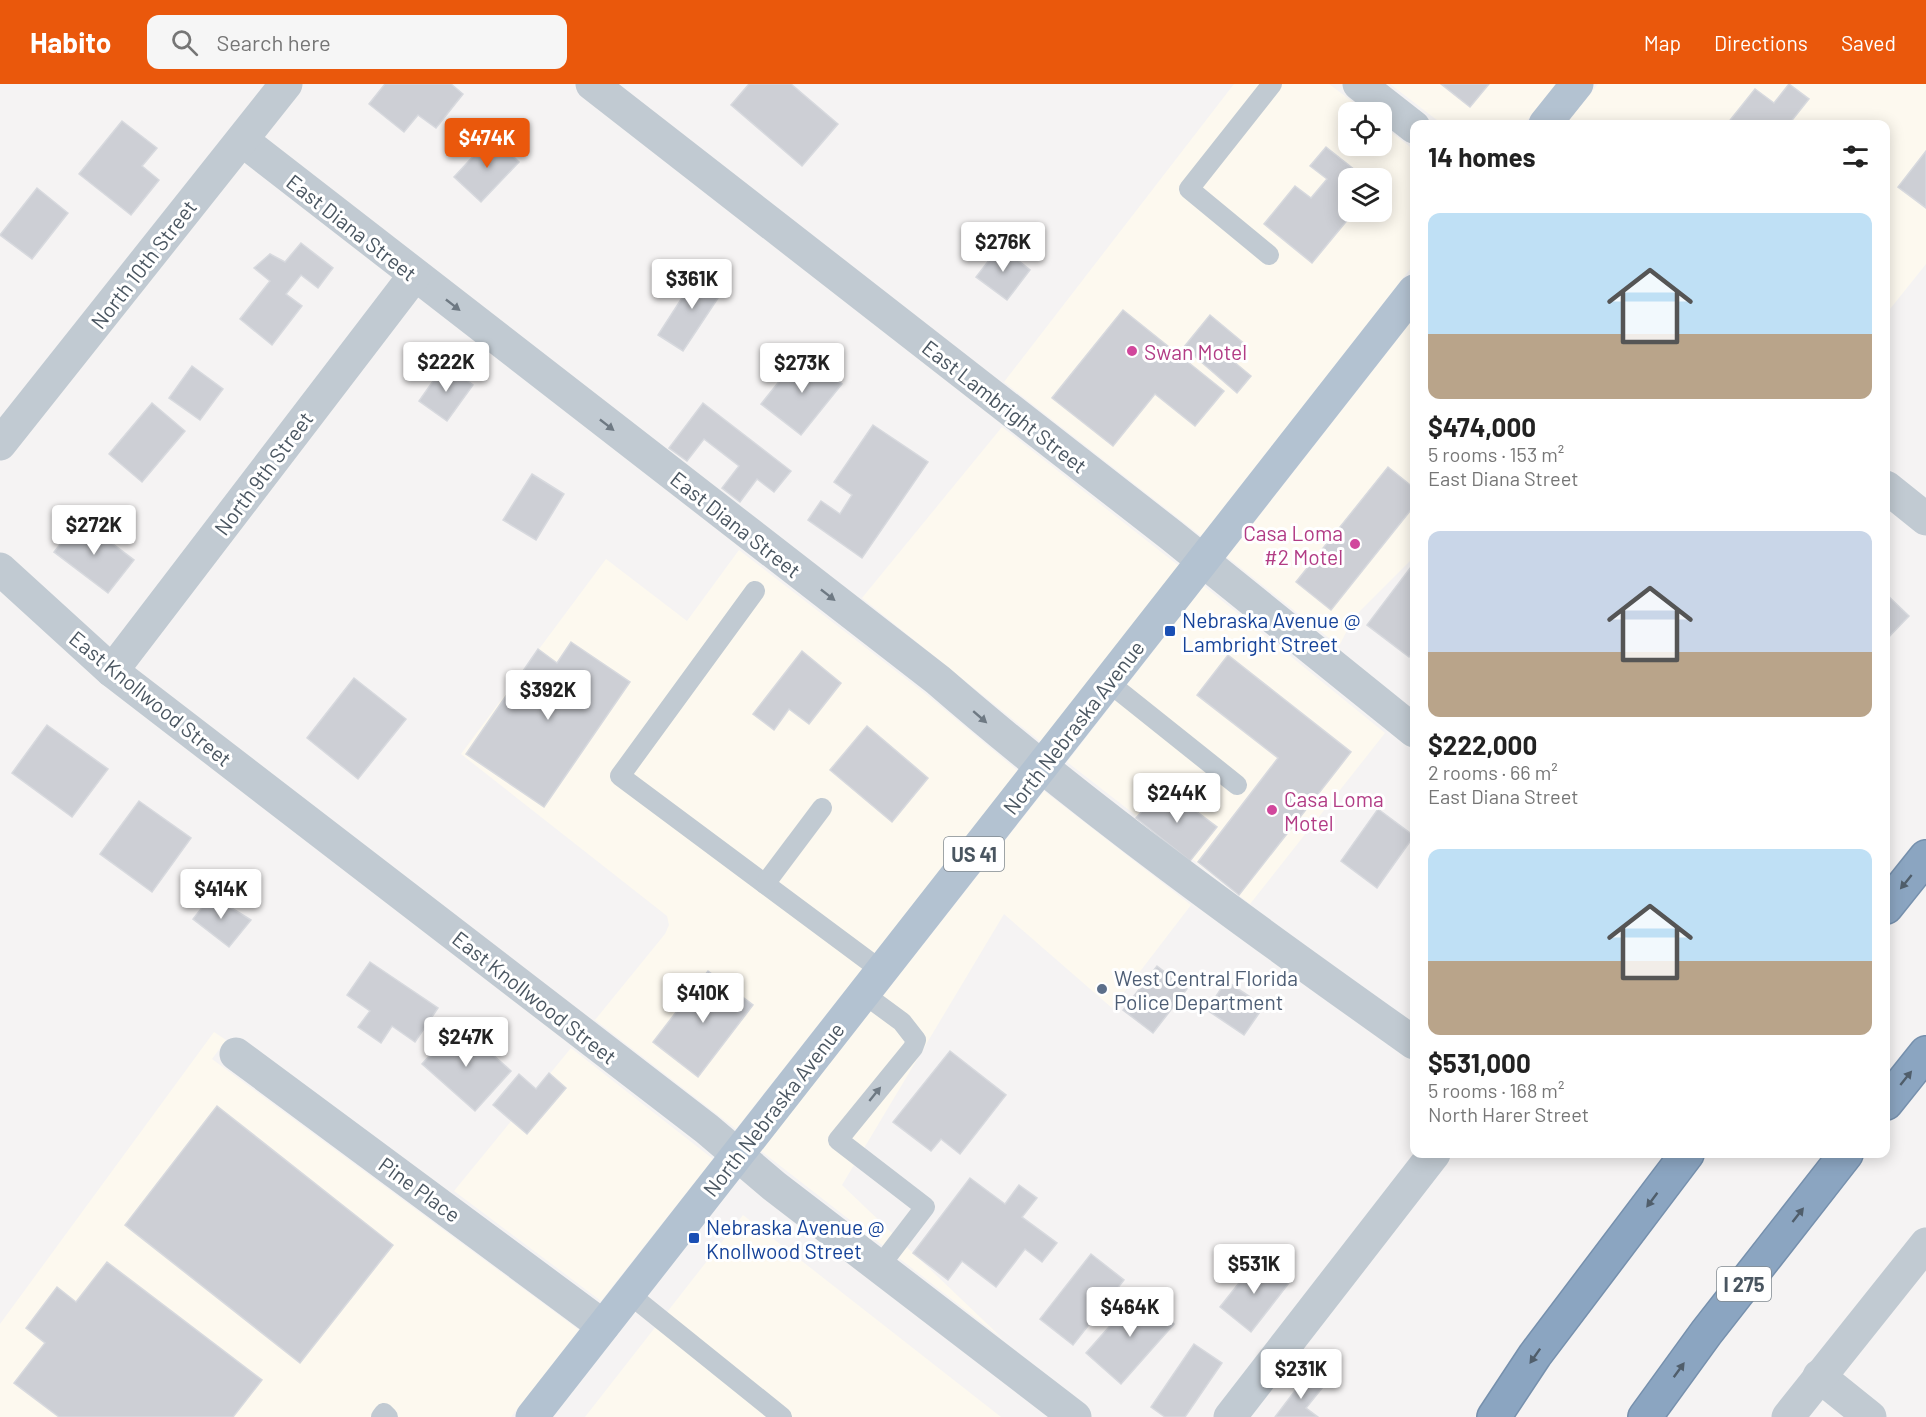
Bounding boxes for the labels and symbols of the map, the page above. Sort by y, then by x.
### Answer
pin: $474K [445,118,529,169]
street label: East Diana Street [282,169,422,285]
street label: North 10th Street [85,195,201,333]
pin: $276K [961,222,1045,273]
pin: $361K [650,259,734,310]
one-way arrow [445,299,461,312]
street label: East Lambright Street [918,334,1092,478]
place label: Swan Motel [1144,339,1247,364]
pin: $222K [404,342,488,393]
pin: $273K [760,343,844,394]
marker: Swan Motel [1125,344,1139,358]
street label: North 9th Street [208,406,318,540]
one-way arrow [599,418,615,431]
street label: East Diana Street [666,466,806,582]
pin: $272K [52,505,136,556]
place label: Casa Loma #2 Motel [1243,520,1343,569]
marker: Casa Loma #2 Motel [1348,537,1362,551]
one-way arrow [820,589,836,602]
place label: Nebraska Avenue @ Lambright Street [1182,607,1361,656]
marker: Nebraska Avenue @ Lambright Street [1163,624,1177,638]
street label: East Knollwood Street [65,625,237,771]
street label: North Nebraska Avenue [997,635,1149,819]
pin: $392K [506,670,590,721]
one-way arrow [972,710,987,723]
pin: $244K [1135,773,1219,824]
place label: Casa Loma Motel [1284,786,1384,835]
marker: Casa Loma Motel [1265,803,1279,817]
road number: US 41 [944,837,1004,871]
pin: $414K [179,869,263,920]
one-way arrow [1899,874,1912,890]
street label: East Knollwood Street [448,925,622,1069]
place label: West Central Florida Police Department [1114,965,1298,1014]
pin: $410K [661,973,745,1024]
marker: West Central Florida Police Department [1095,982,1109,996]
pin: $247K [424,1017,508,1068]
street label: North Nebraska Avenue [697,1017,849,1201]
one-way arrow [1899,1070,1912,1086]
one-way arrow [868,1087,880,1102]
street label: Pine Place [374,1151,466,1227]
one-way arrow [1646,1192,1658,1208]
one-way arrow [1791,1207,1803,1222]
place label: Nebraska Avenue @ Knollwood Street [706,1214,885,1263]
marker: Nebraska Avenue @ Knollwood Street [687,1231,701,1245]
pin: $531K [1212,1244,1296,1295]
road number: I 275 [1717,1267,1771,1301]
pin: $464K [1088,1287,1172,1338]
one-way arrow [1529,1348,1541,1364]
pin: $231K [1259,1349,1343,1400]
one-way arrow [1673,1362,1685,1378]

